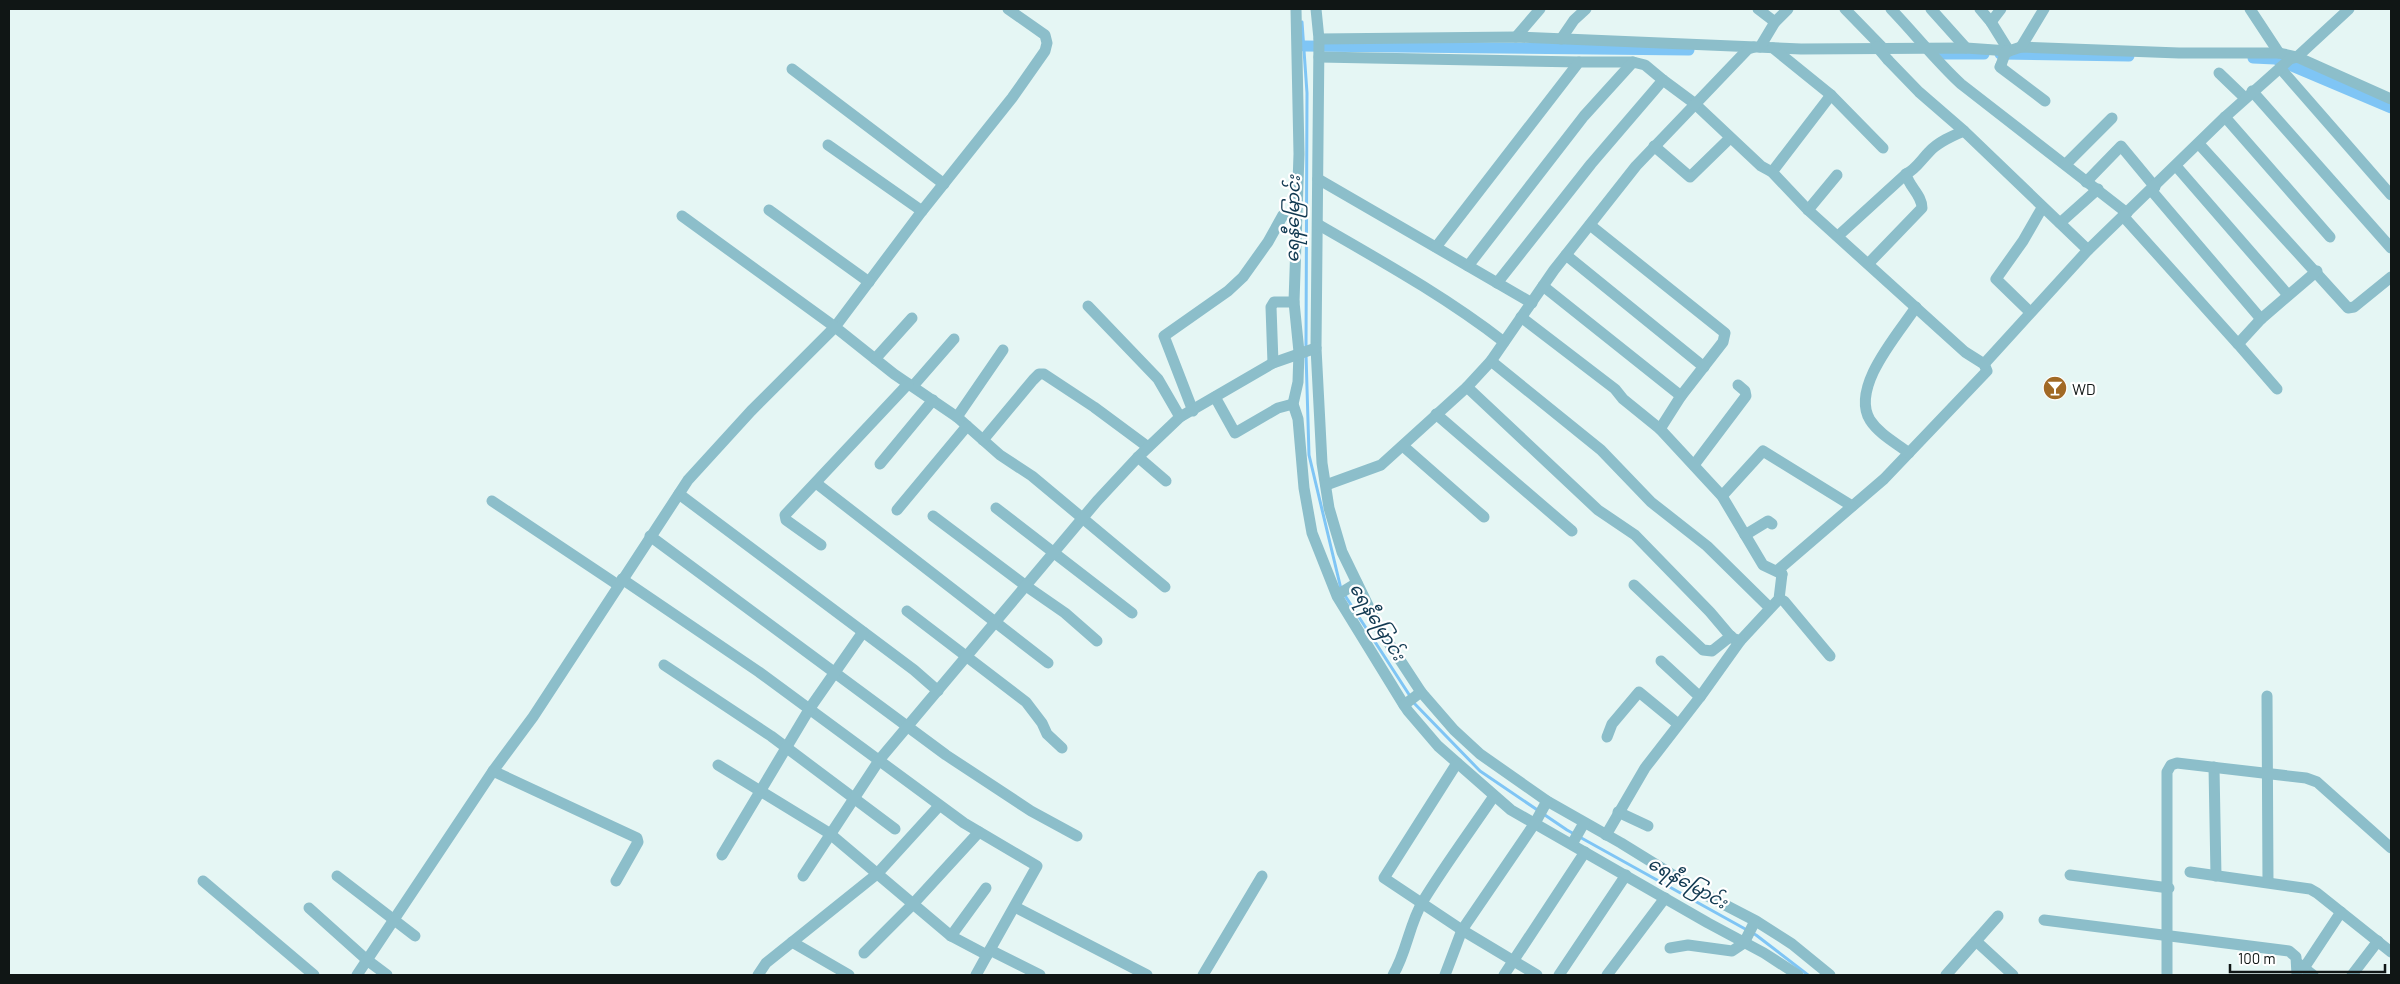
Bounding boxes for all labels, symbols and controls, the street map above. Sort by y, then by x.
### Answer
water label: ရေနီမြောင်း [1279,173,1309,263]
bar icon: WD [2042,375,2068,401]
place label: WD [2072,379,2096,398]
water label: ရေနီမြောင်း [1341,578,1412,668]
water label: ရေနီမြောင်း [1642,850,1734,918]
scale bar [2230,942,2385,974]
text: 100 m [2238,949,2276,967]

